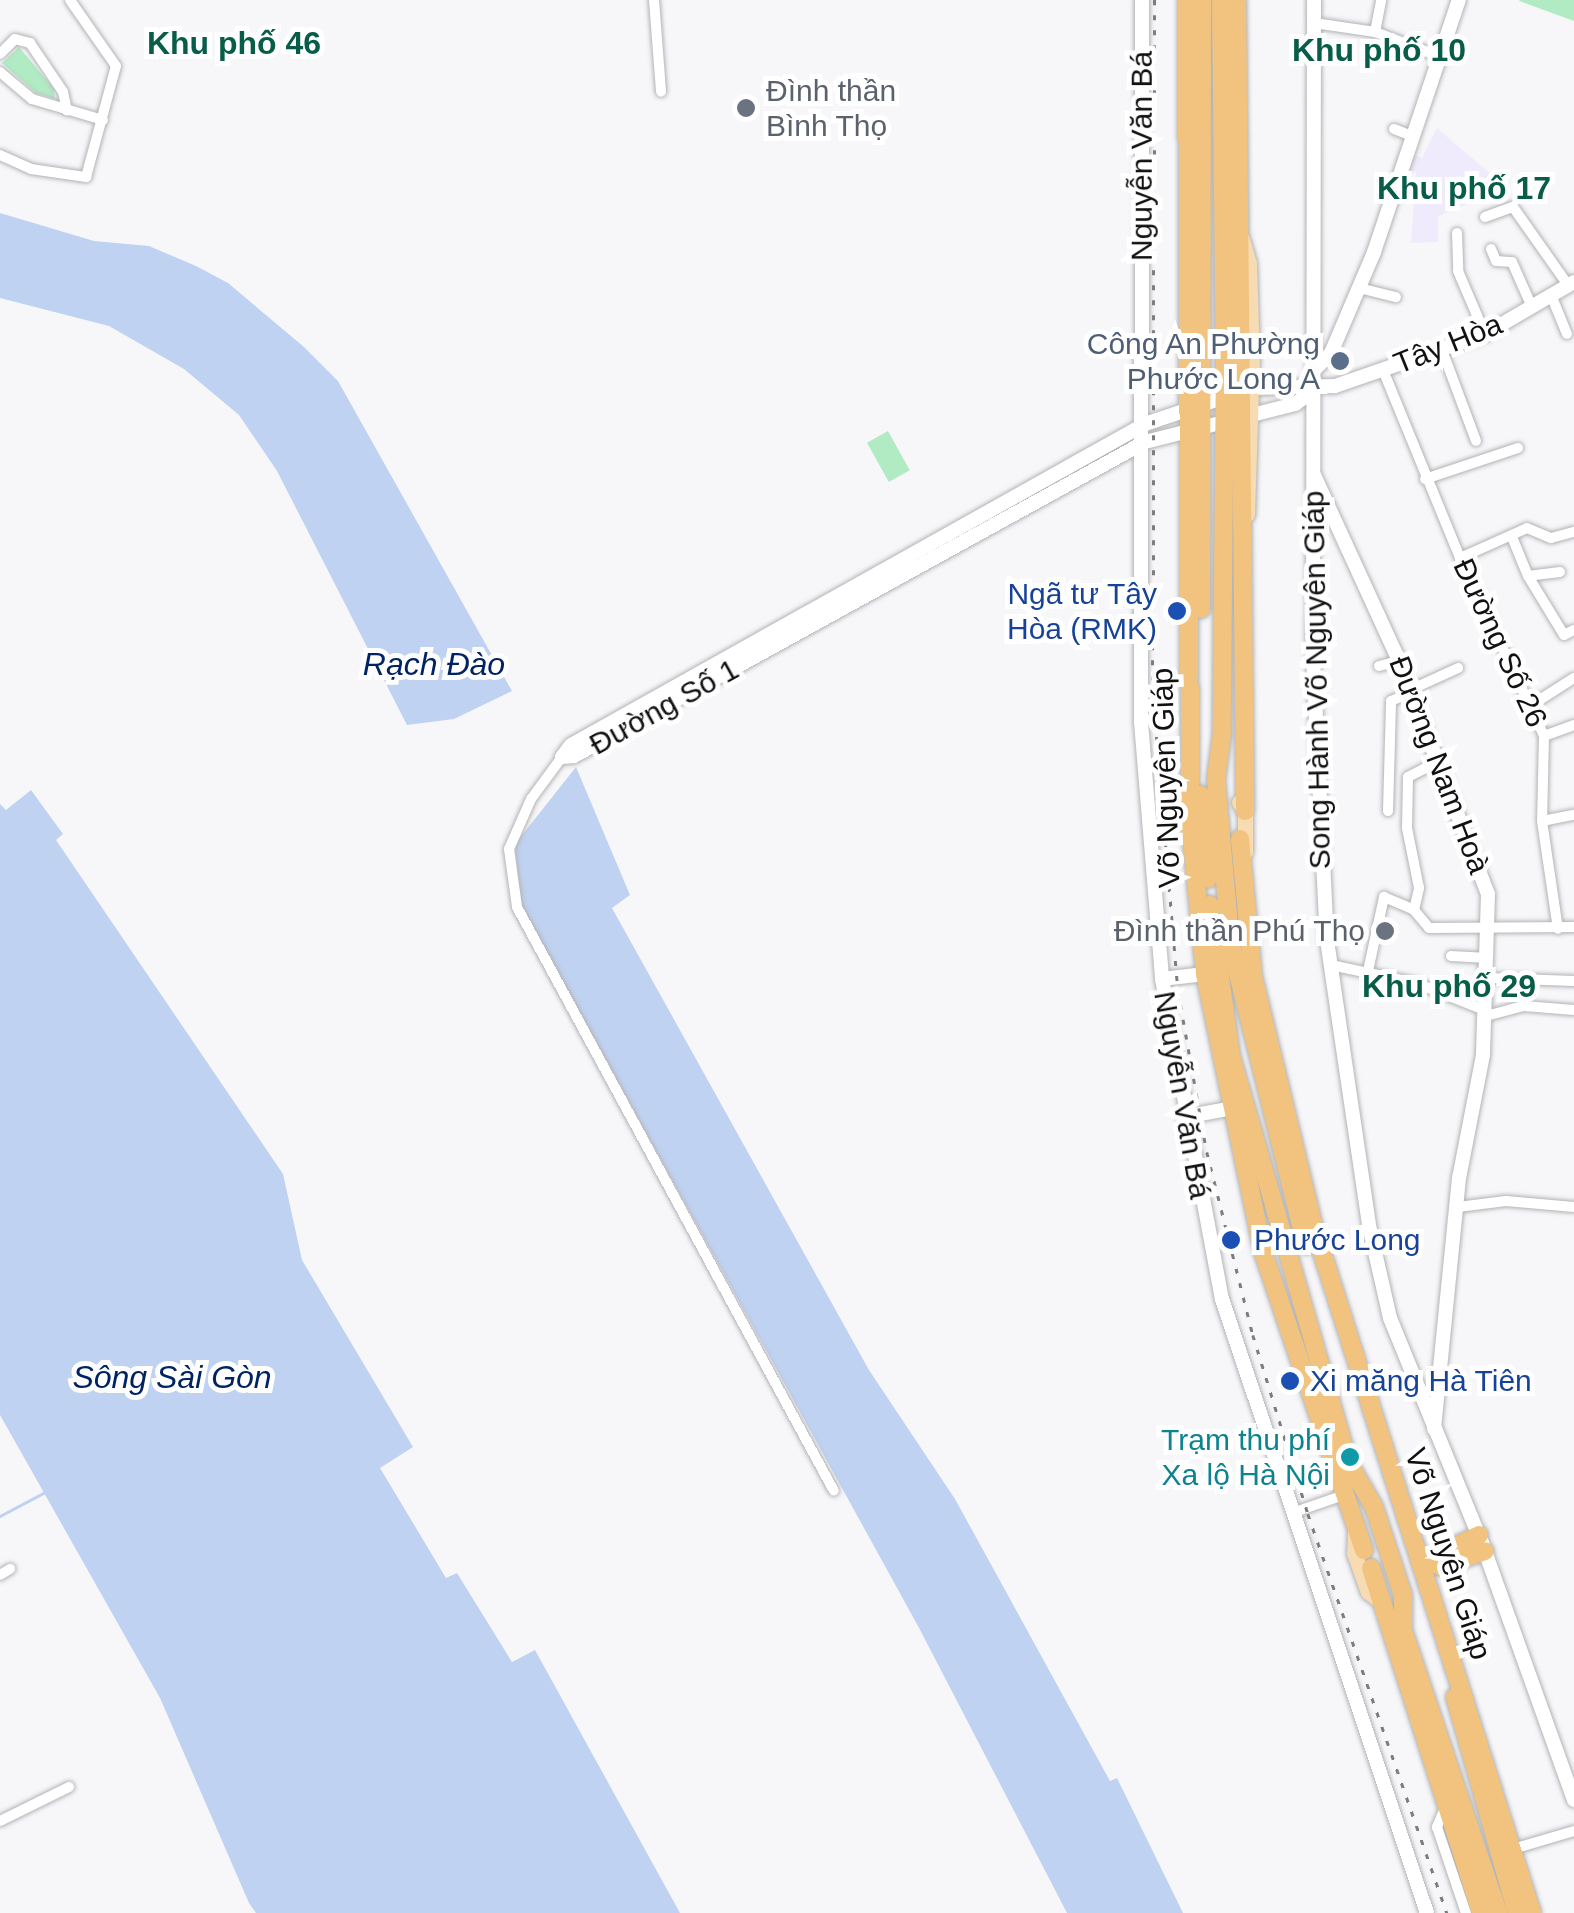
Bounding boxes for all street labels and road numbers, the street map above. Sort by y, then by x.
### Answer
street label: Nguyễn Văn Bá [1124,51,1160,261]
street label: Tây Hòa [1389,306,1507,382]
street label: Song Hành Võ Nguyên Giáp [1296,490,1338,870]
street label: Đường Số 26 [1445,553,1555,733]
street label: Đường Số 1 [583,651,745,763]
street label: Đường Nam Hoà [1381,651,1497,879]
street label: Võ Nguyên Giáp [1144,667,1188,889]
street label: Nguyễn Văn Bá [1146,988,1218,1202]
street label: Võ Nguyên Giáp [1397,1444,1499,1664]

